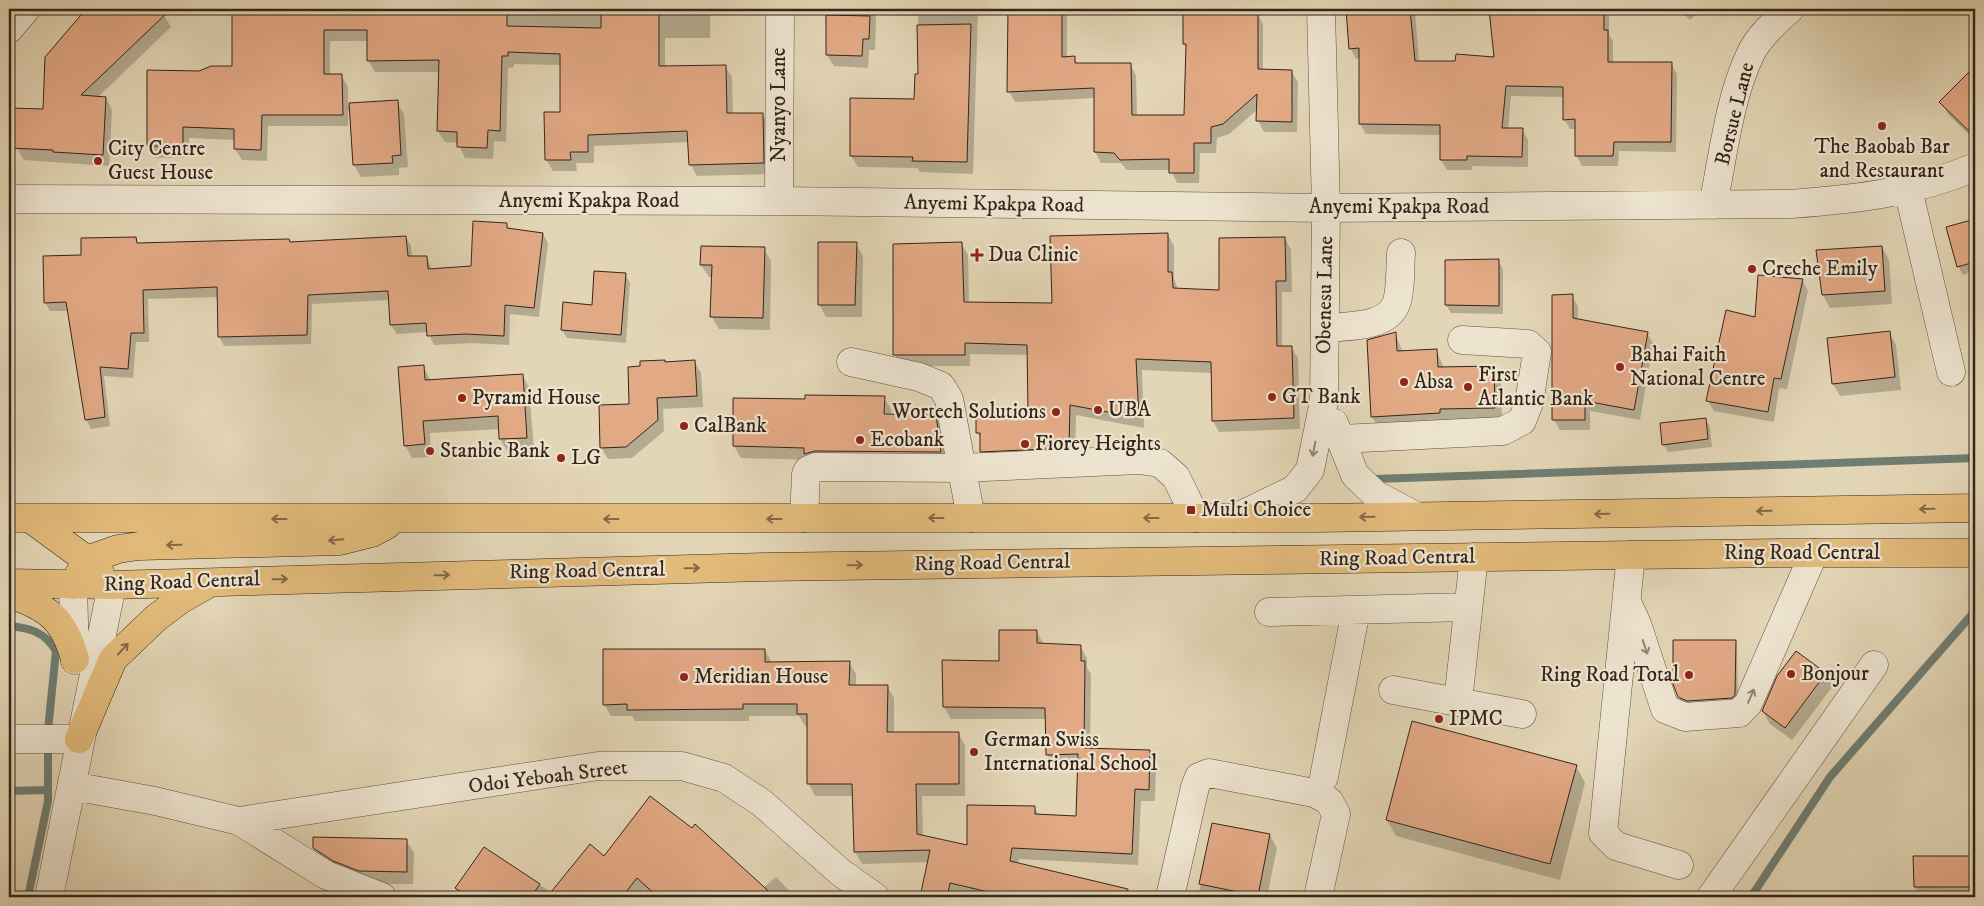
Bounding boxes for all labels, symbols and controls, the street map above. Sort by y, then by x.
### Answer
street label: Nyanyo Lane [766,47,792,162]
street label: Borsue Lane [1710,60,1760,168]
marker: The Baobab Bar and Restaurant [1876,120,1888,132]
place label: The Baobab Bar and Restaurant [1814,134,1950,184]
place label: City Centre Guest House [108,136,213,186]
marker: City Centre Guest House [92,155,104,167]
street label: Anyemi Kpakpa Road [499,188,680,214]
street label: Anyemi Kpakpa Road [904,189,1085,219]
street label: Anyemi Kpakpa Road [1309,194,1490,220]
street label: Obenesu Lane [1311,235,1339,354]
place label: Dua Clinic [988,242,1078,268]
marker: Dua Clinic [970,248,984,262]
place label: Creche Emily [1762,256,1879,282]
marker: Creche Emily [1746,263,1758,275]
place label: Bahai Faith National Centre [1630,342,1766,392]
marker: Bahai Faith National Centre [1614,361,1626,373]
place label: First Atlantic Bank [1478,362,1594,412]
place label: Absa [1414,369,1453,395]
marker: Absa [1398,376,1410,388]
marker: First Atlantic Bank [1462,381,1474,393]
place label: GT Bank [1282,384,1361,410]
place label: Pyramid House [472,385,601,411]
marker: GT Bank [1266,391,1278,403]
marker: Pyramid House [456,392,468,404]
place label: UBA [1108,397,1152,423]
place label: Wortech Solutions [891,399,1046,425]
marker: UBA [1092,404,1104,416]
marker: Wortech Solutions [1050,406,1062,418]
place label: CalBank [694,413,767,439]
marker: CalBank [678,420,690,432]
place label: Ecobank [870,427,945,453]
place label: Fiorey Heights [1035,431,1161,457]
marker: Ecobank [854,434,866,446]
place label: Stanbic Bank [440,438,551,464]
marker: Fiorey Heights [1019,438,1031,450]
one-way arrow [1309,440,1319,456]
marker: Stanbic Bank [424,445,436,457]
place label: LG [571,445,601,471]
marker: LG [555,452,567,464]
place label: Multi Choice [1201,497,1311,523]
marker: Multi Choice [1185,504,1197,516]
one-way arrow [1919,504,1935,514]
one-way arrow [1756,507,1772,516]
one-way arrow [1594,509,1610,519]
one-way arrow [1360,512,1376,522]
one-way arrow [928,513,944,523]
one-way arrow [1143,513,1160,523]
one-way arrow [271,514,288,524]
one-way arrow [603,514,620,524]
one-way arrow [766,514,782,524]
one-way arrow [328,536,344,545]
one-way arrow [166,540,182,550]
street label: Ring Road Central [1724,540,1881,566]
street label: Ring Road Central [1319,544,1476,572]
street label: Ring Road Central [914,549,1071,577]
street label: Ring Road Central [509,557,666,585]
one-way arrow [846,560,862,570]
one-way arrow [684,564,700,573]
street label: Ring Road Central [103,566,261,598]
one-way arrow [434,570,450,580]
one-way arrow [272,574,288,584]
one-way arrow [1640,639,1650,655]
one-way arrow [117,642,129,655]
place label: Bonjour [1801,661,1869,687]
place label: Ring Road Total [1540,662,1680,688]
place label: Meridian House [694,664,829,690]
marker: Bonjour [1785,668,1797,680]
marker: Ring Road Total [1683,669,1695,681]
marker: Meridian House [678,671,690,683]
one-way arrow [1747,689,1757,704]
place label: IPMC [1449,706,1503,732]
marker: IPMC [1433,713,1445,725]
place label: German Swiss International School [984,727,1158,777]
marker: German Swiss International School [968,746,980,758]
street label: Odoi Yeboah Street [467,754,629,800]

